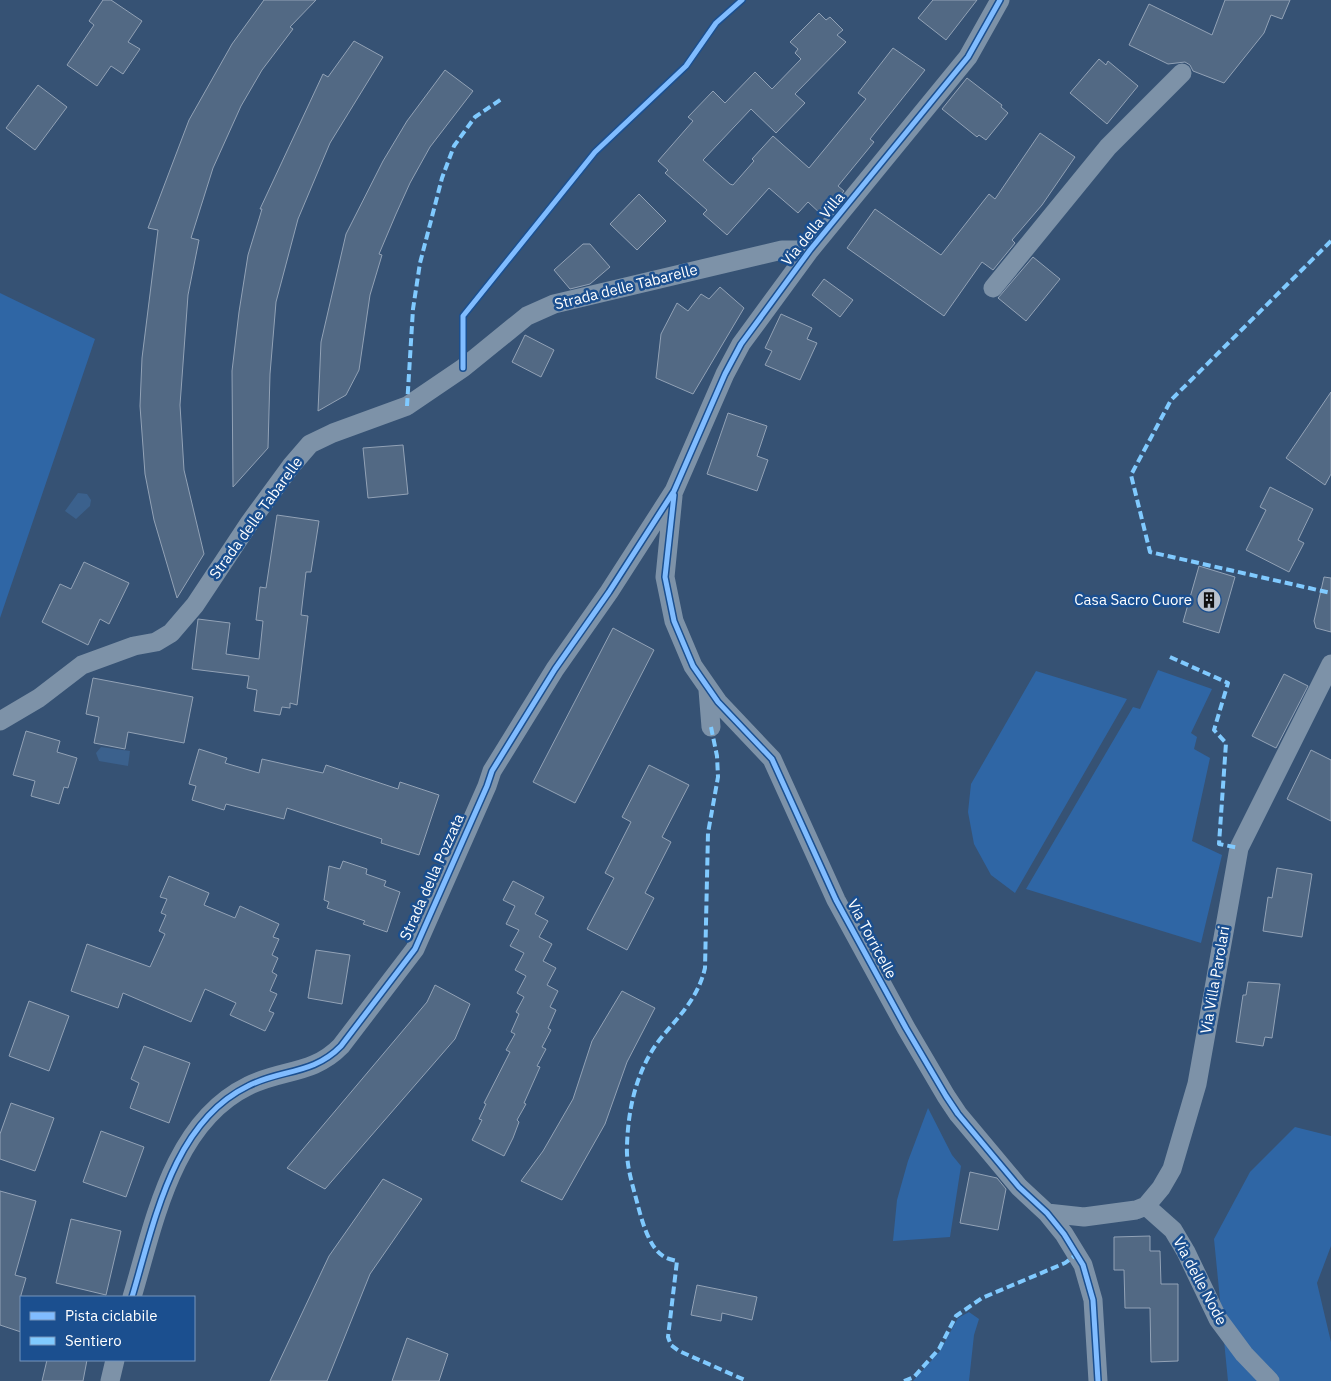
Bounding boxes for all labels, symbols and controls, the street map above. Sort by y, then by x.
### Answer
street label: Via della Villa [777,188,848,270]
street label: Strada delle Tabarelle [552,260,699,313]
street label: Strada delle Tabarelle [205,453,306,583]
building icon: Casa Sacro Cuore [1196,587,1222,613]
place label: Casa Sacro Cuore [1074,590,1192,609]
street label: Strada della Pozzata [395,811,468,943]
street label: Via Torricelle [844,896,901,982]
street label: Via Villa Parolari [1196,925,1233,1035]
street label: Via delle Node [1169,1233,1232,1328]
legend [20,1296,195,1361]
text: Pista ciclabile [65,1306,158,1325]
text: Sentiero [65,1331,122,1350]

